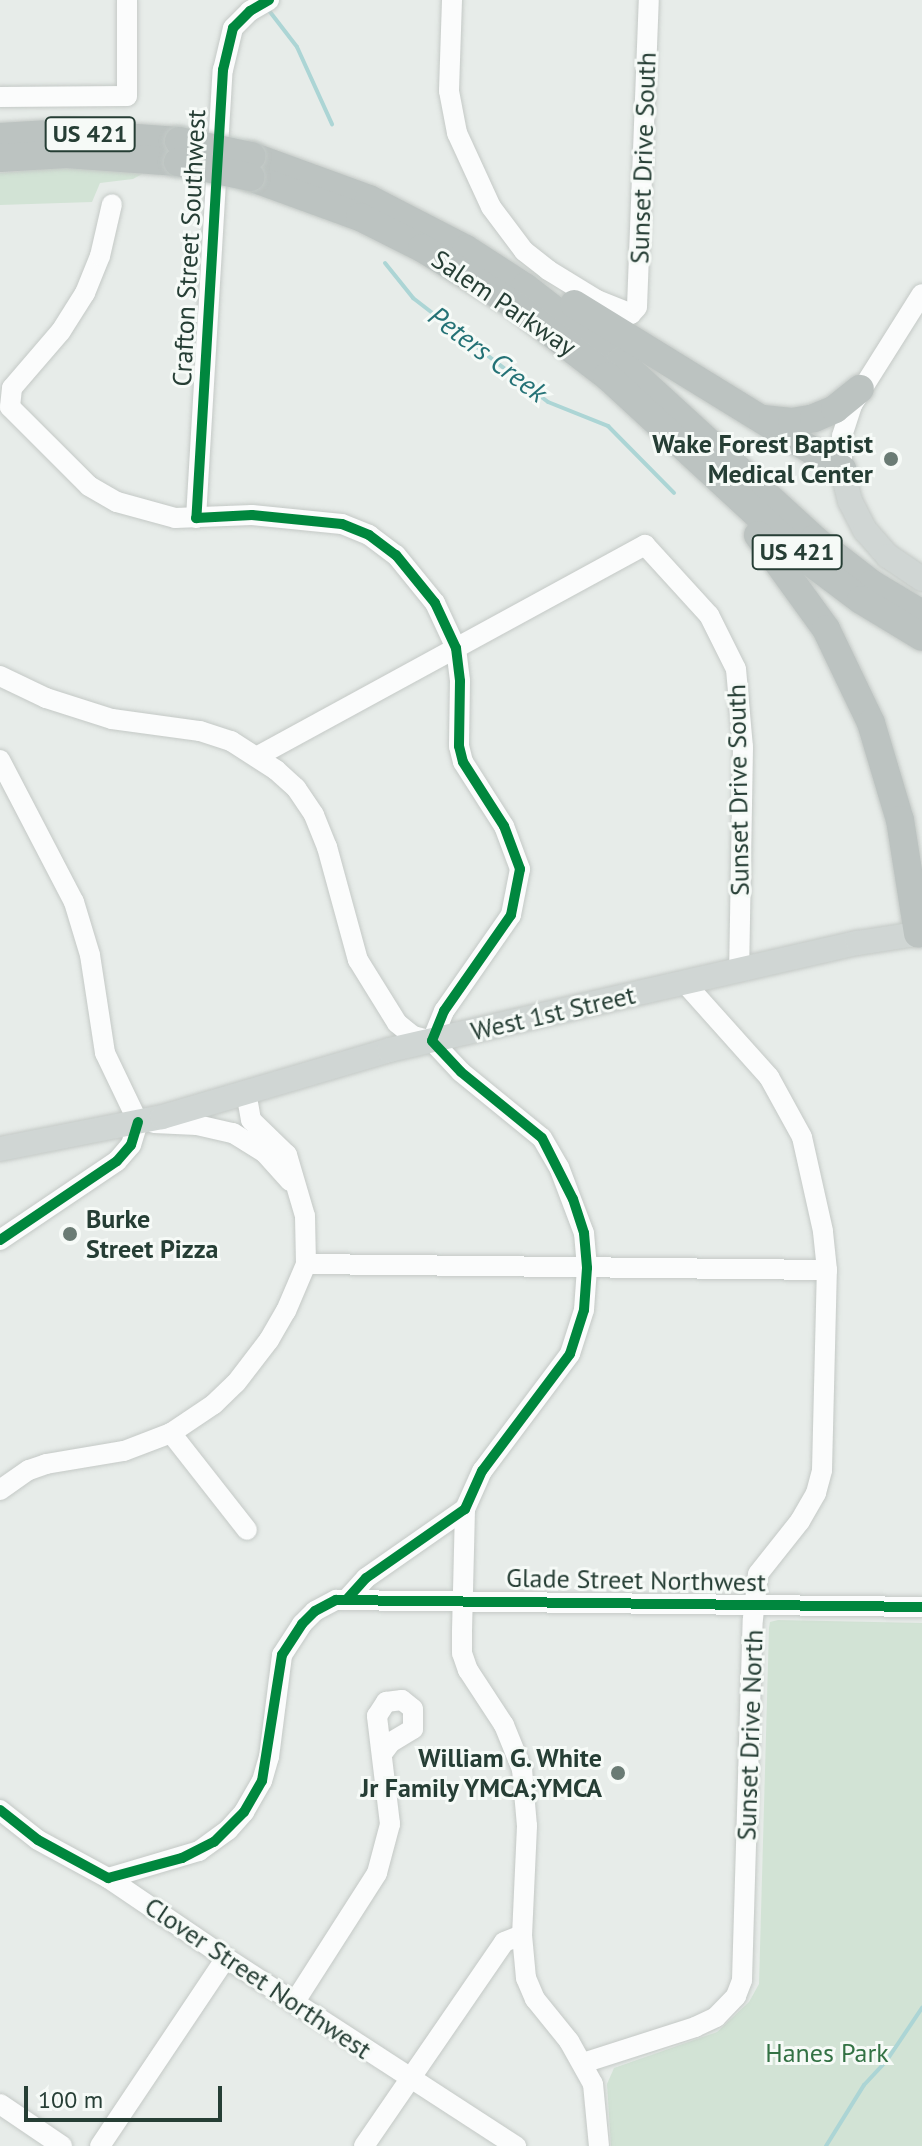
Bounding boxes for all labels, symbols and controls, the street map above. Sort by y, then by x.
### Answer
street label: Sunset Drive South [624,52,662,264]
street label: Crafton Street Southwest [166,109,212,387]
road number: US 421 [44,114,136,154]
street label: Salem Parkway [426,243,582,363]
water label: Peters Creek [422,299,554,409]
place label: Wake Forest Baptist Medical Center [652,428,873,490]
marker: Wake Forest Baptist Medical Center [880,448,902,470]
road number: US 421 [751,532,843,572]
street label: Sunset Drive South [721,684,755,896]
street label: West 1st Street [468,979,638,1047]
place label: Burke Street Pizza [86,1203,218,1264]
marker: Burke Street Pizza [61,1225,79,1243]
street label: Glade Street Northwest [506,1562,766,1598]
street label: Sunset Drive North [731,1629,769,1841]
place label: William G. White Jr Family YMCA;YMCA [359,1742,602,1804]
marker: William G. White Jr Family YMCA;YMCA [609,1764,627,1782]
street label: Clover Street Northwest [139,1891,377,2065]
park label: Hanes Park [765,2037,889,2069]
scale bar [28,2070,226,2120]
text: 100 m [38,2084,103,2115]

